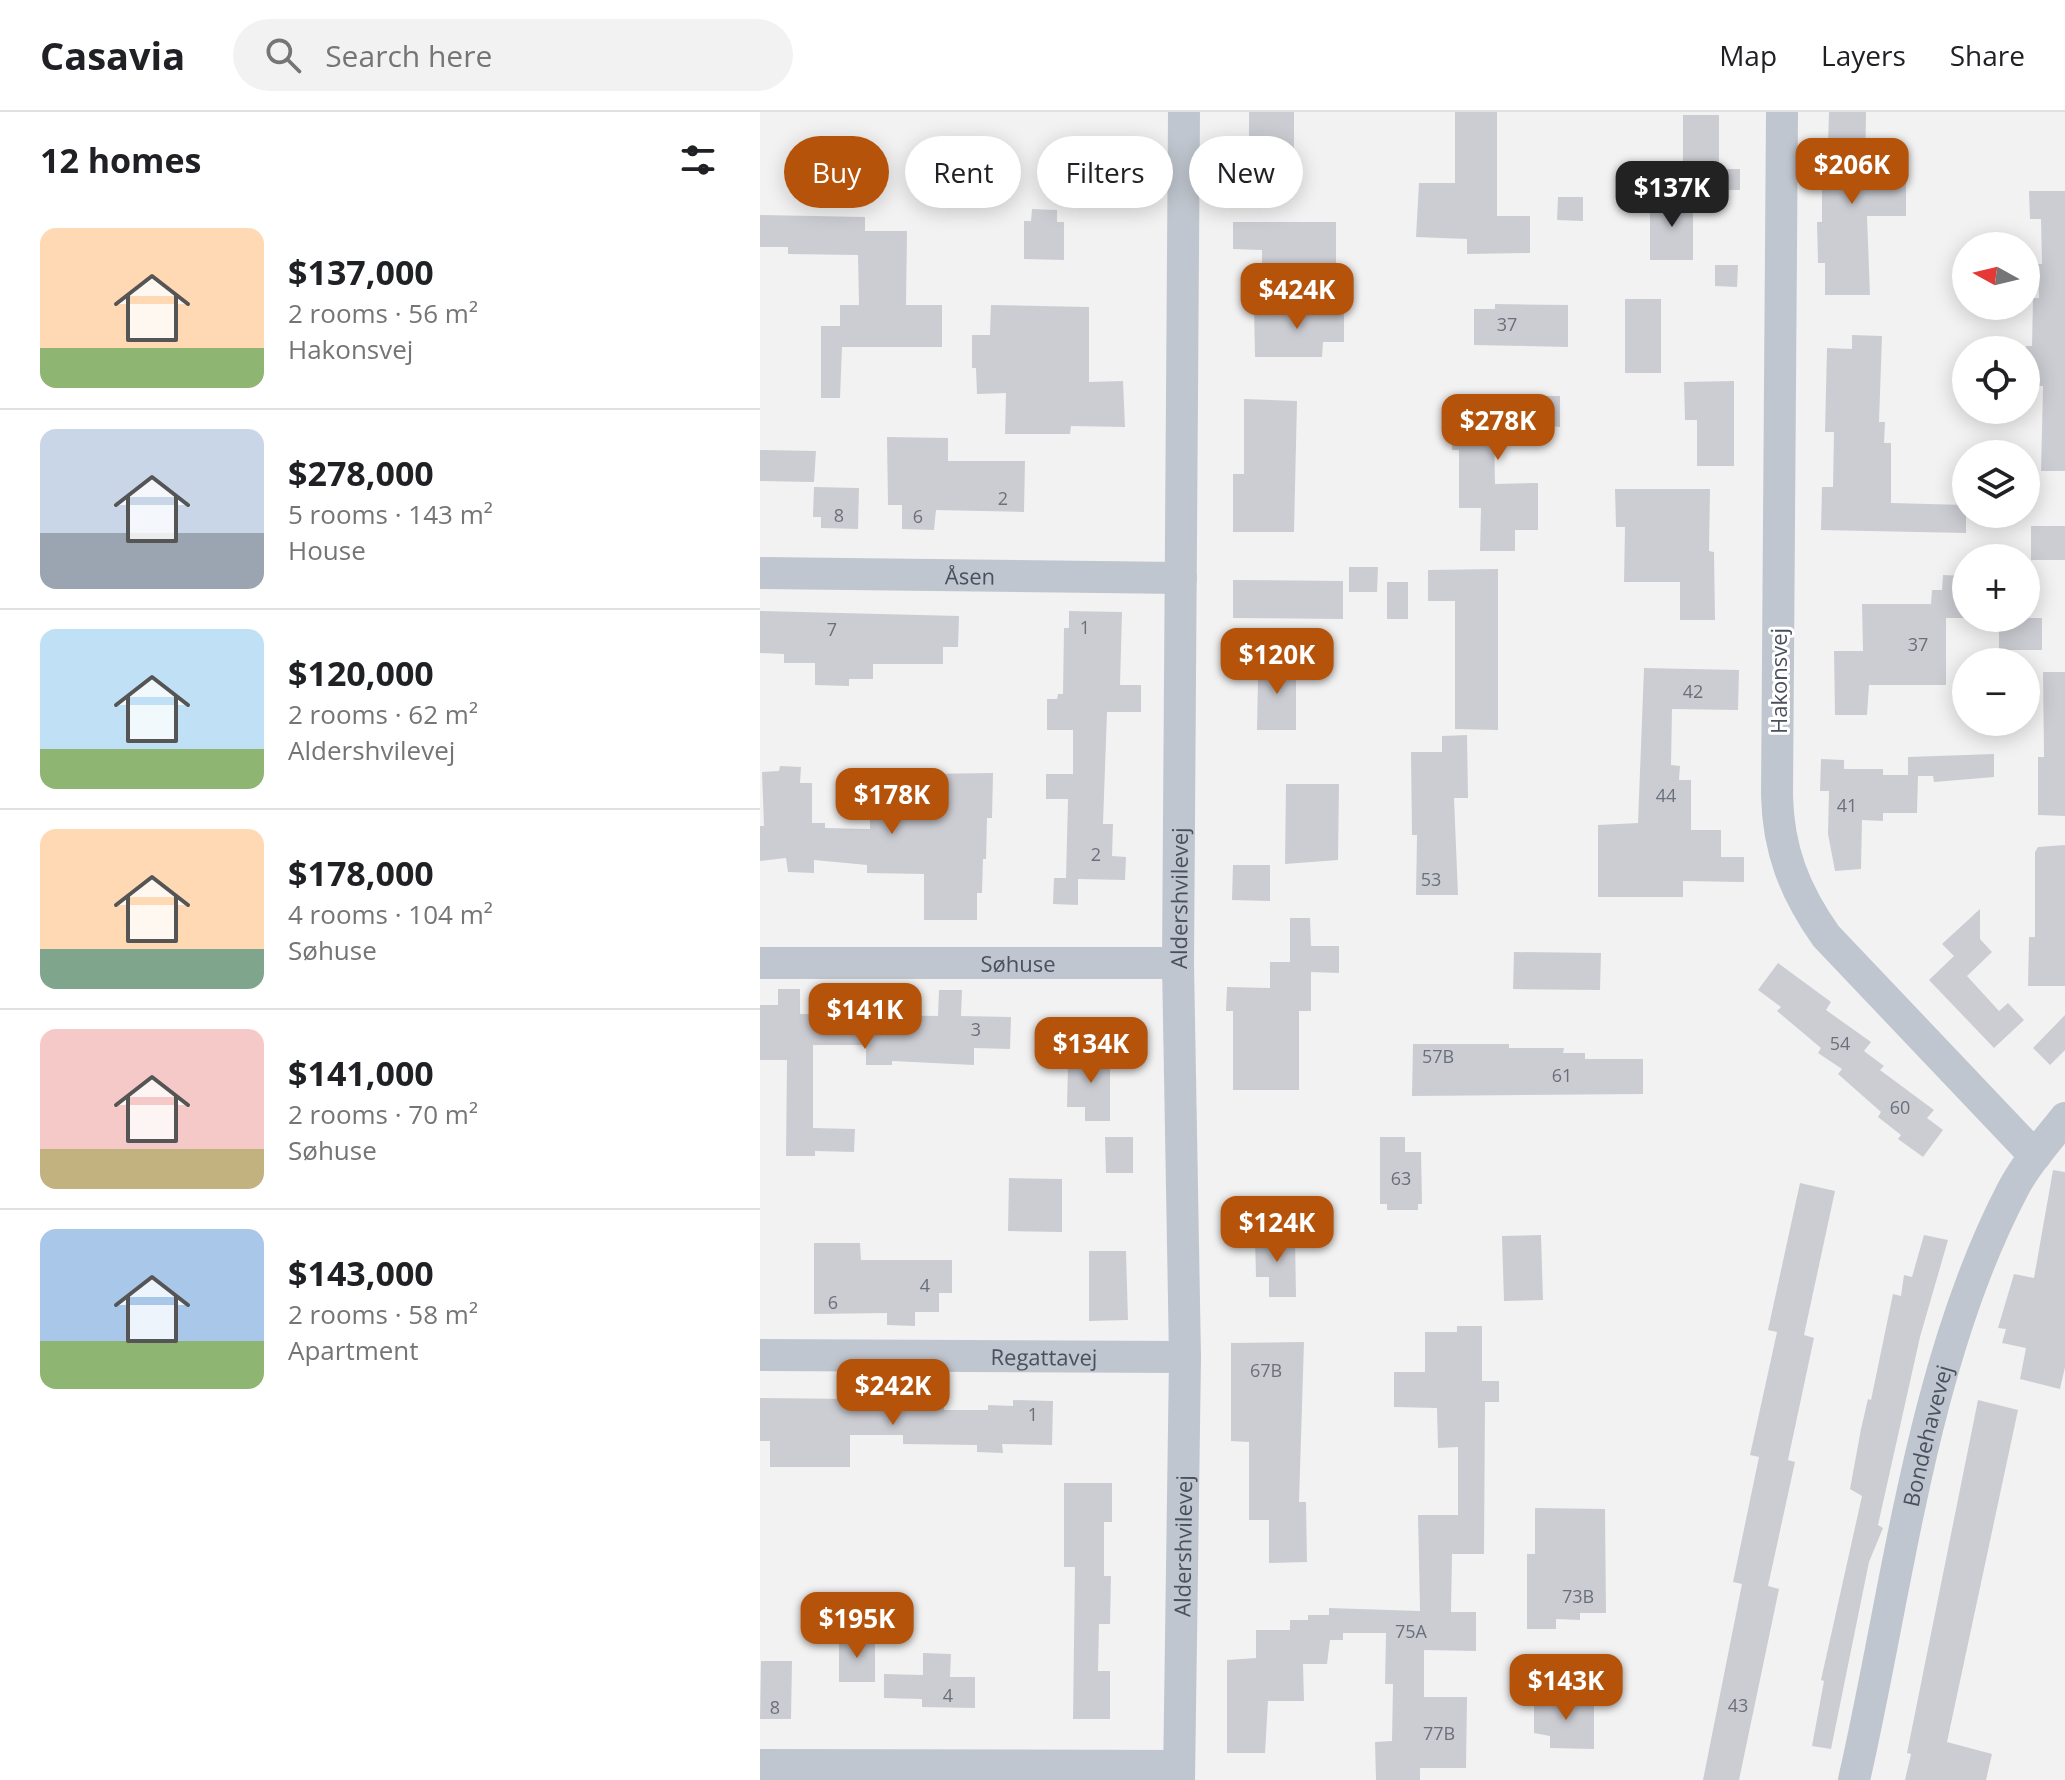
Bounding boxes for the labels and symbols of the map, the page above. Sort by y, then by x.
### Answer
pin: $206K [1796,138,1908,206]
pin: $137K [1616,161,1728,229]
north arrow [1952,232,2040,320]
pin: $424K [1241,263,1353,331]
house number: 37 [1497,312,1517,336]
pin: $278K [1442,394,1554,462]
house number: 2 [998,486,1008,510]
house number: 8 [834,503,844,527]
house number: 6 [913,504,923,528]
street label: Åsen [945,560,995,591]
house number: 1 [1080,615,1090,639]
house number: 7 [827,617,837,641]
pin: $120K [1221,628,1333,696]
street label: Hakonsvej [1763,628,1793,734]
house number: 37 [1908,632,1928,656]
house number: 42 [1683,679,1703,703]
pin: $178K [836,768,948,836]
house number: 44 [1656,783,1676,807]
house number: 41 [1837,793,1857,817]
street label: Aldershvilevej [1163,827,1194,969]
house number: 2 [1091,842,1101,866]
house number: 53 [1421,867,1441,891]
street label: Søhuse [980,948,1056,978]
pin: $141K [809,983,921,1051]
house number: 3 [971,1017,981,1041]
pin: $134K [1035,1017,1147,1085]
house number: 54 [1830,1031,1850,1055]
house number: 57B [1422,1044,1454,1068]
house number: 61 [1552,1063,1572,1087]
house number: 60 [1890,1095,1910,1119]
house number: 63 [1391,1166,1411,1190]
pin: $124K [1221,1196,1333,1264]
house number: 4 [920,1273,930,1297]
house number: 6 [828,1290,838,1314]
street label: Regattavej [990,1341,1098,1372]
house number: 67B [1250,1358,1282,1382]
pin: $242K [837,1359,949,1427]
street label: Bondehavevej [1895,1361,1959,1509]
house number: 1 [1028,1402,1038,1426]
street label: Aldershvilevej [1166,1475,1198,1617]
house number: 73B [1562,1584,1594,1608]
pin: $195K [801,1592,913,1660]
house number: 75A [1395,1619,1428,1643]
pin: $143K [1510,1654,1622,1722]
house number: 4 [943,1683,953,1707]
house number: 43 [1728,1693,1748,1717]
house number: 8 [770,1695,780,1719]
house number: 77B [1423,1721,1455,1745]

